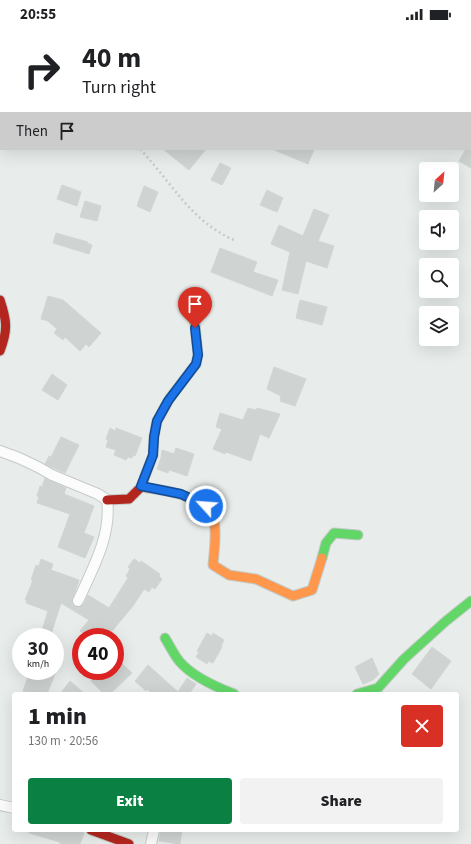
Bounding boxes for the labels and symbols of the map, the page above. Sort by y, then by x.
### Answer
north arrow [419,162,459,202]
pin [178,287,212,328]
position arrow [185,485,227,527]
speed limit sign: 40 [72,628,124,680]

